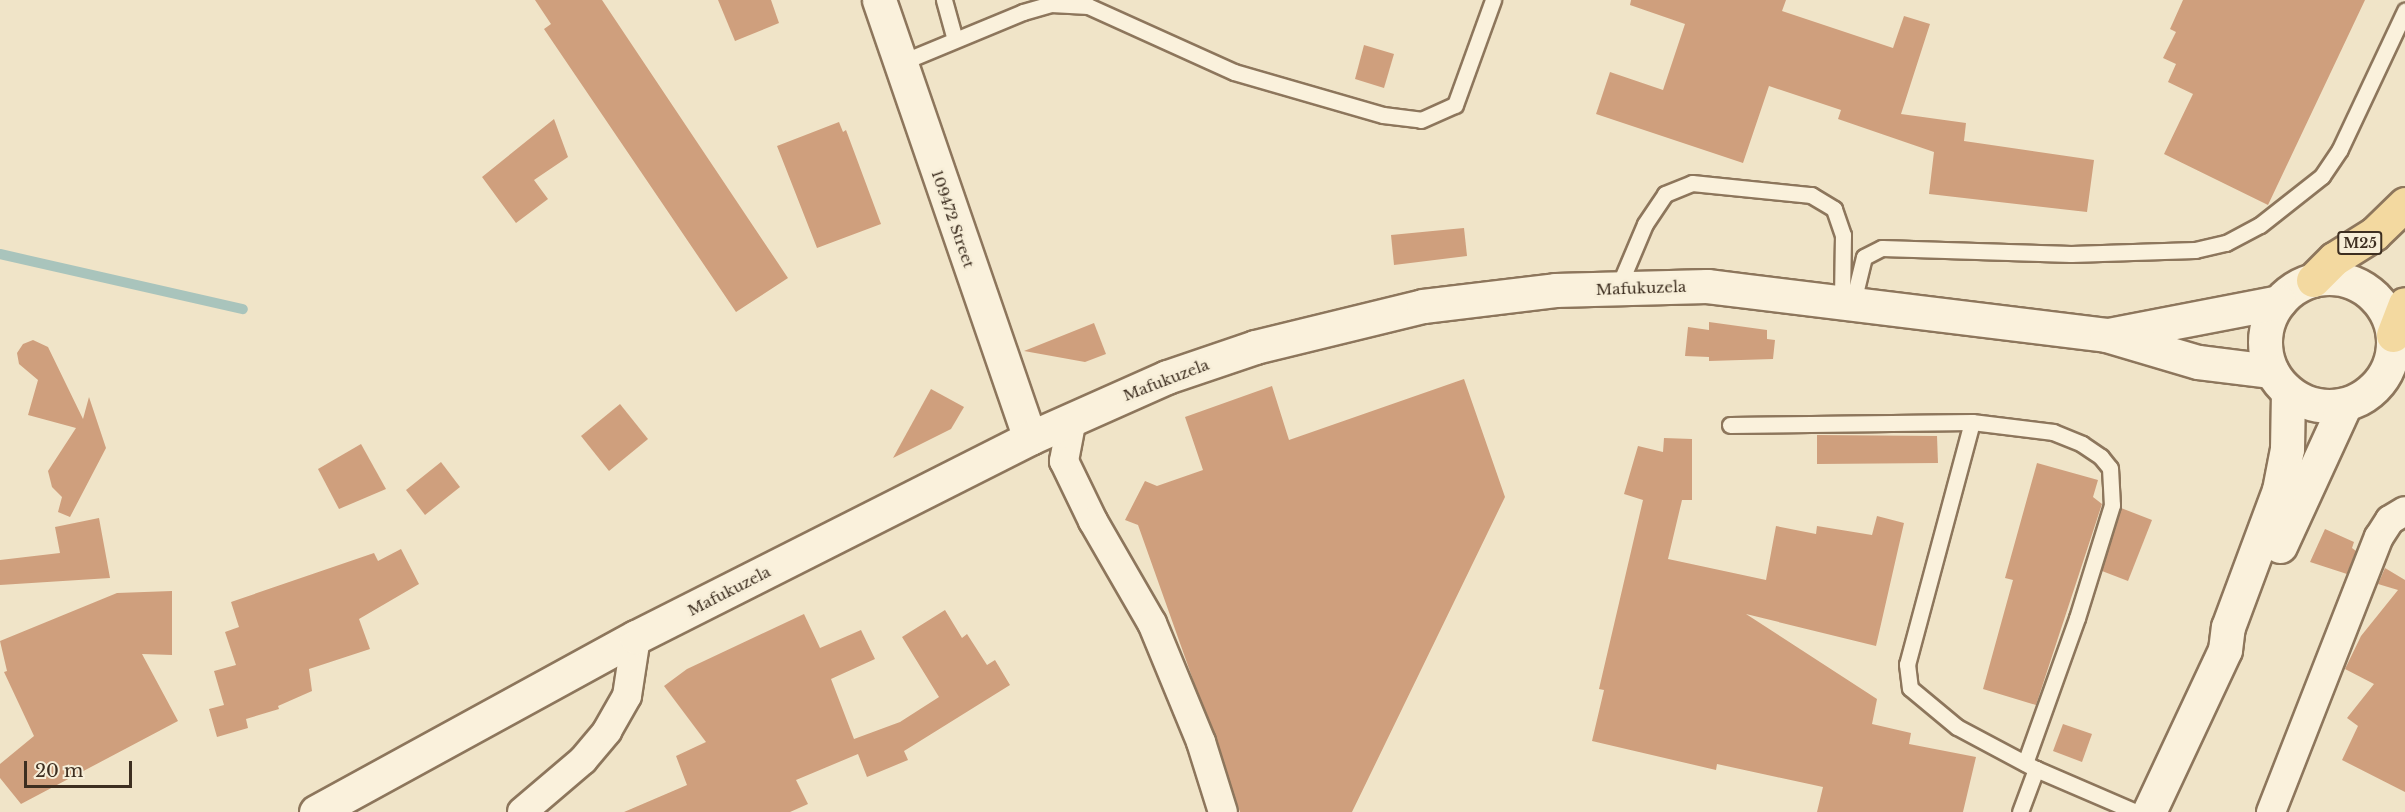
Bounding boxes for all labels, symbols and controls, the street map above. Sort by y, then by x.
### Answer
street label: 109472 Street [928,168,978,270]
road number: M25 [2336,232,2384,254]
street label: Mafukuzela [1596,277,1686,299]
street label: Mafukuzela [1121,355,1211,405]
street label: Mafukuzela [685,562,773,620]
scale bar [27,749,135,787]
text: 20 m [35,760,83,782]

